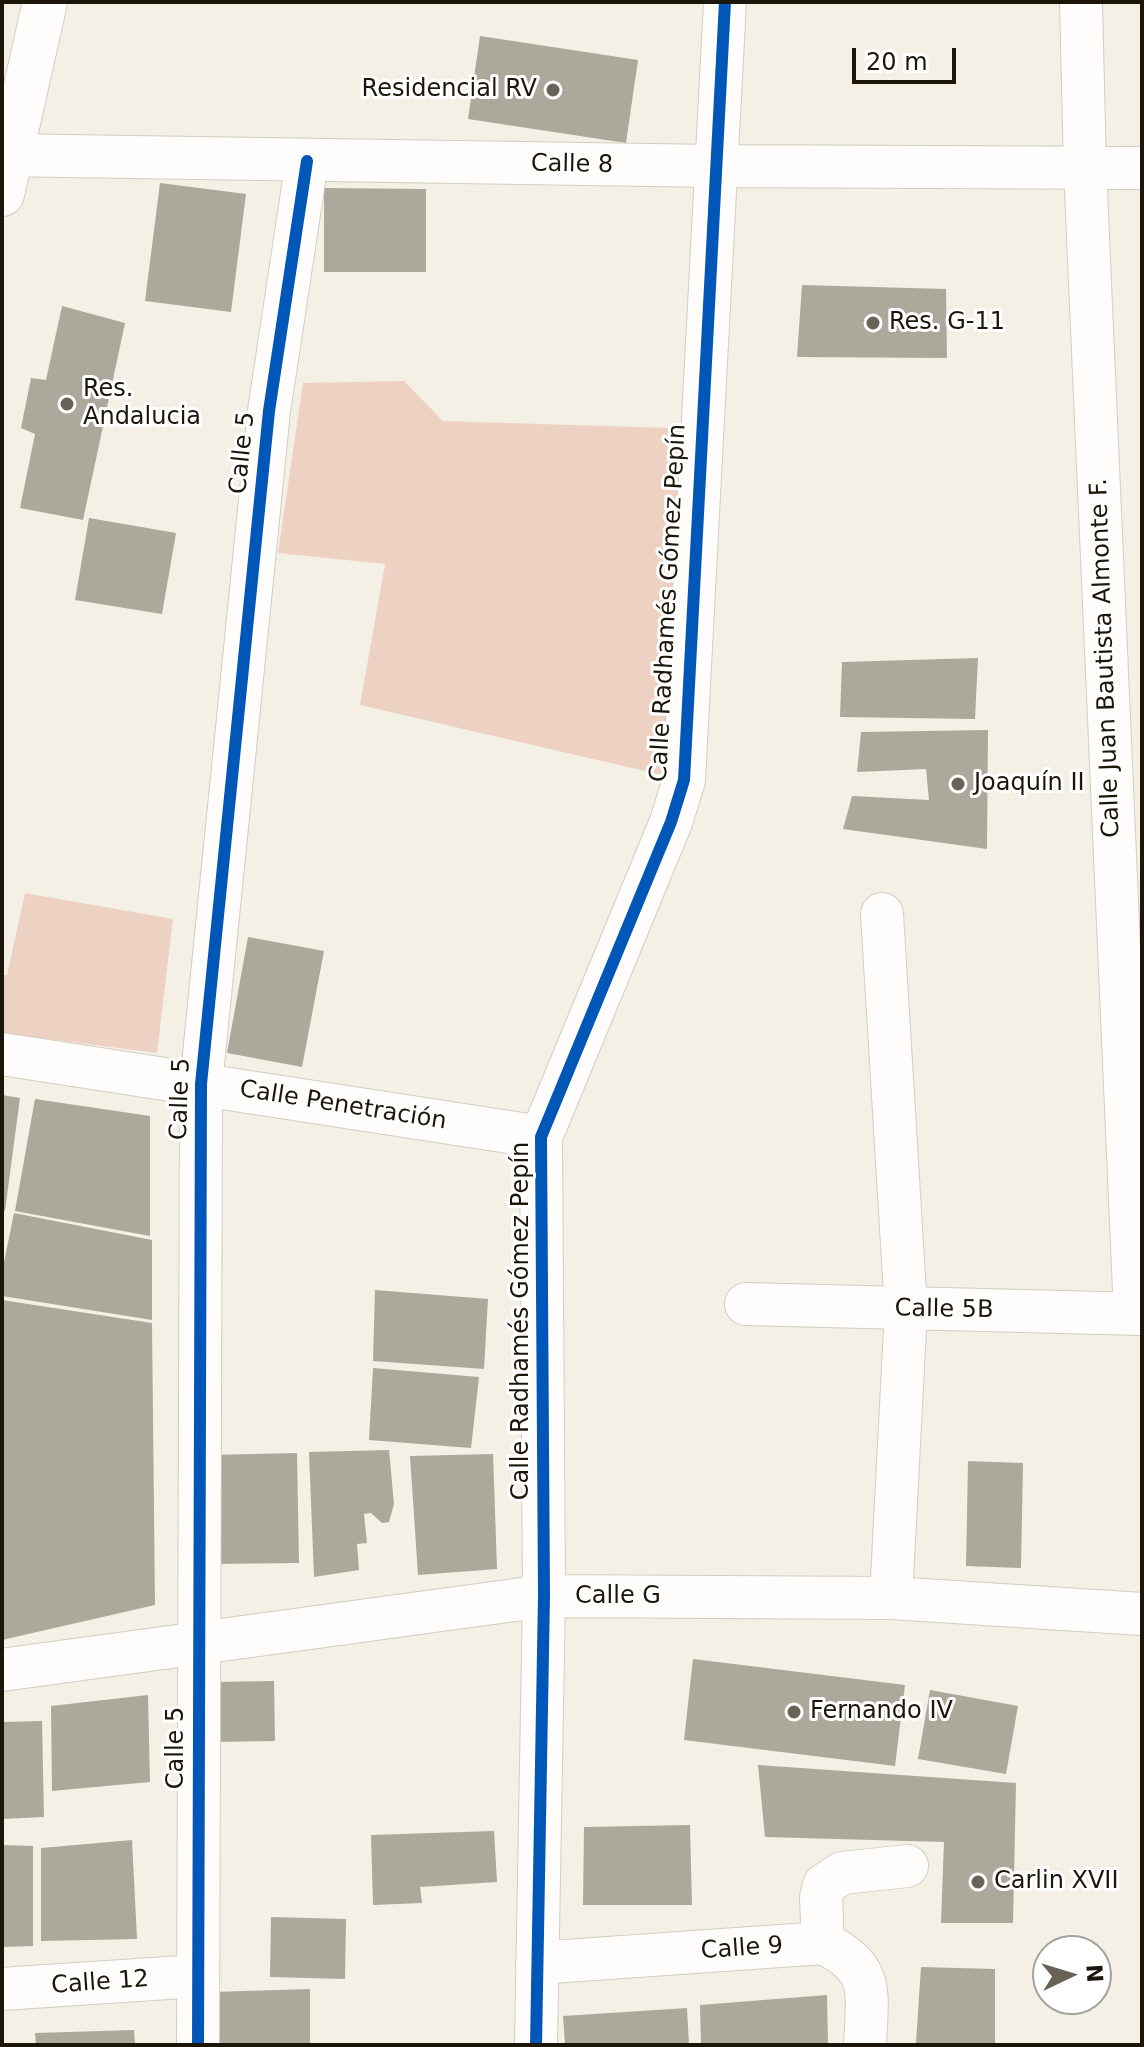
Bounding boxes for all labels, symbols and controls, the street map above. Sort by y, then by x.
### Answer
scale bar [856,32,960,82]
text: 20 m [866,48,928,76]
place label: Residencial RV [362,76,537,104]
marker: Residencial RV [544,81,562,99]
street label: Calle 8 [531,150,613,180]
place label: Res. G-11 [889,309,1005,337]
marker: Res. G-11 [864,314,882,332]
place label: Res. Andalucia [83,376,201,432]
marker: Res. Andalucia [58,395,76,413]
street label: Calle 5 [224,410,262,496]
street label: Calle Radhamés Gómez Pepín [645,423,693,783]
street label: Calle Juan Bautista Almonte F. [1085,478,1127,838]
place label: Joaquín II [974,770,1085,798]
marker: Joaquín II [949,775,967,793]
street label: Calle 5 [165,1057,197,1141]
street label: Calle Penetración [237,1075,449,1137]
street label: Calle Radhamés Gómez Pepín [508,1142,536,1500]
street label: Calle 5B [894,1295,994,1325]
street label: Calle G [575,1583,661,1611]
place label: Fernando IV [810,1698,953,1726]
marker: Fernando IV [785,1703,803,1721]
street label: Calle 5 [163,1707,191,1789]
place label: Carlin XVII [994,1868,1119,1896]
marker: Carlin XVII [969,1873,987,1891]
street label: Calle 9 [700,1932,784,1966]
north arrow [1032,1935,1112,2015]
text: N [1081,1963,1108,1983]
street label: Calle 12 [50,1965,150,2001]

